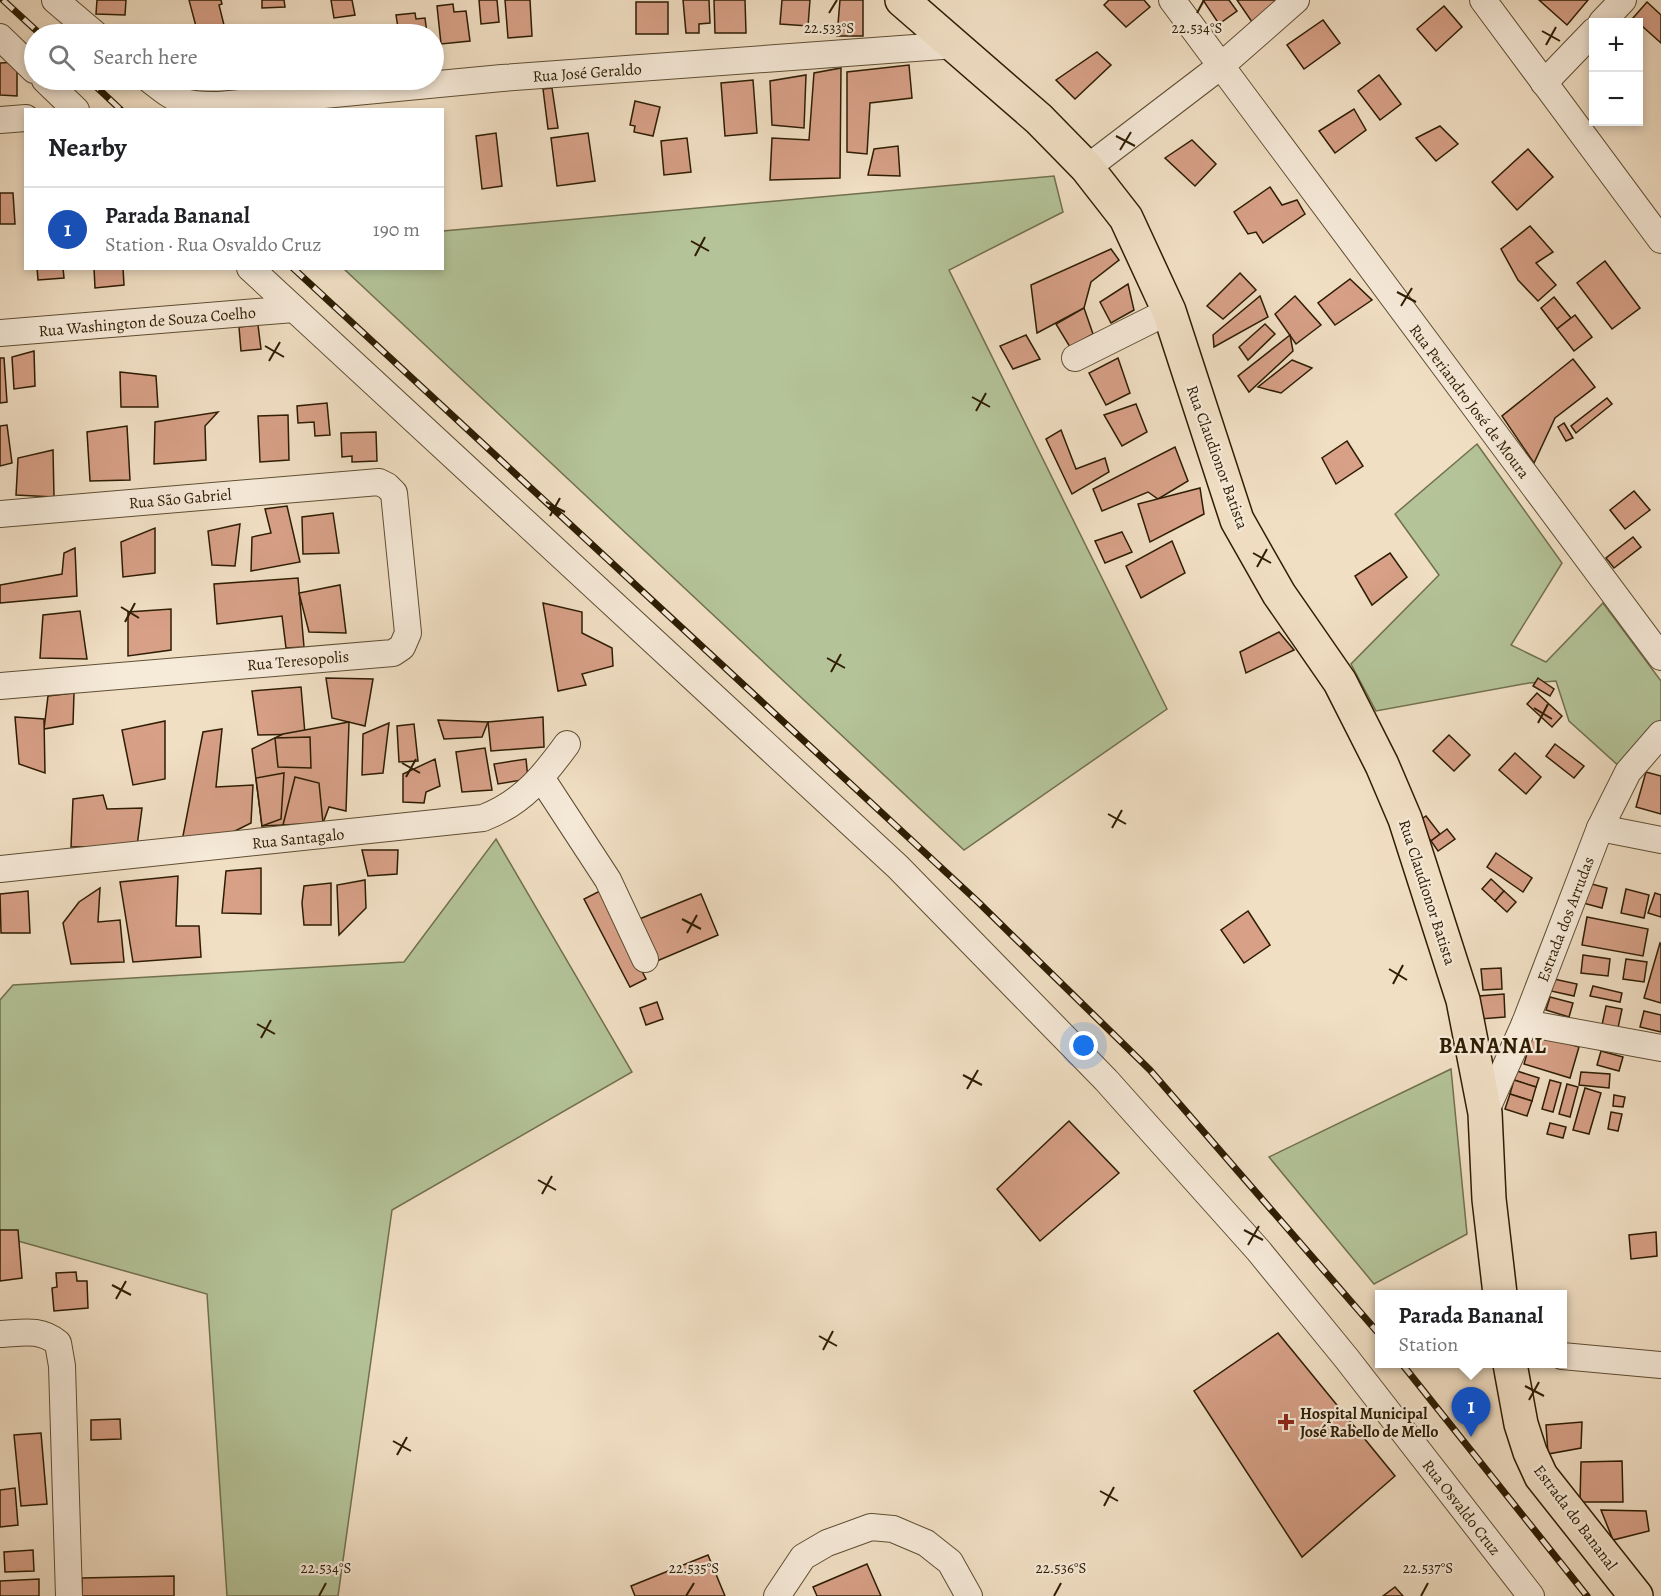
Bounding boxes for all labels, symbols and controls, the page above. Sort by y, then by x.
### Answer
text: 22.533°S [804,18,854,38]
text: 22.534°S [1172,18,1222,38]
map controls [1589,18,1643,126]
button: + [1589,18,1643,72]
search box [24,24,444,90]
icon: search [45,41,78,74]
text: Search here [93,42,198,72]
street label: Rua José Geraldo [532,58,642,88]
button: − [1589,72,1643,126]
text: Nearby [48,130,127,165]
text: Parada Bananal [105,201,250,231]
text: 1 [64,216,71,243]
text: 190 m [373,216,420,243]
text: Station · Rua Osvaldo Cruz [105,231,321,258]
street label: Rua Washington de Souza Coelho [38,302,257,342]
street label: Rua Periandro José de Moura [1404,320,1535,484]
street label: Rua Claudionor Batista [1181,382,1254,533]
street label: Rua São Gabriel [128,484,233,514]
street label: Rua Teresopolis [246,646,350,676]
street label: Rua Claudionor Batista [1393,817,1461,968]
street label: Rua Santagalo [251,823,345,855]
street label: Estrada dos Arrudas [1532,854,1600,985]
your location [1069,1031,1098,1060]
district label: BANANAL [1439,1031,1547,1061]
popup [1375,1290,1567,1368]
text: Parada Bananal [1399,1301,1543,1331]
text: Station [1399,1331,1458,1358]
pin: 1 [1452,1388,1490,1437]
place label: Hospital Municipal José Rabello de Mello [1300,1403,1439,1443]
marker: Hospital Municipal José Rabello de Mello [1277,1413,1295,1431]
street label: Rua Osvaldo Cruz [1417,1455,1506,1560]
street label: Estrada do Bananal [1528,1460,1622,1575]
text: 22.534°S [301,1558,351,1578]
text: 22.535°S [669,1558,719,1578]
text: 22.536°S [1036,1558,1086,1578]
text: 22.537°S [1403,1558,1453,1578]

